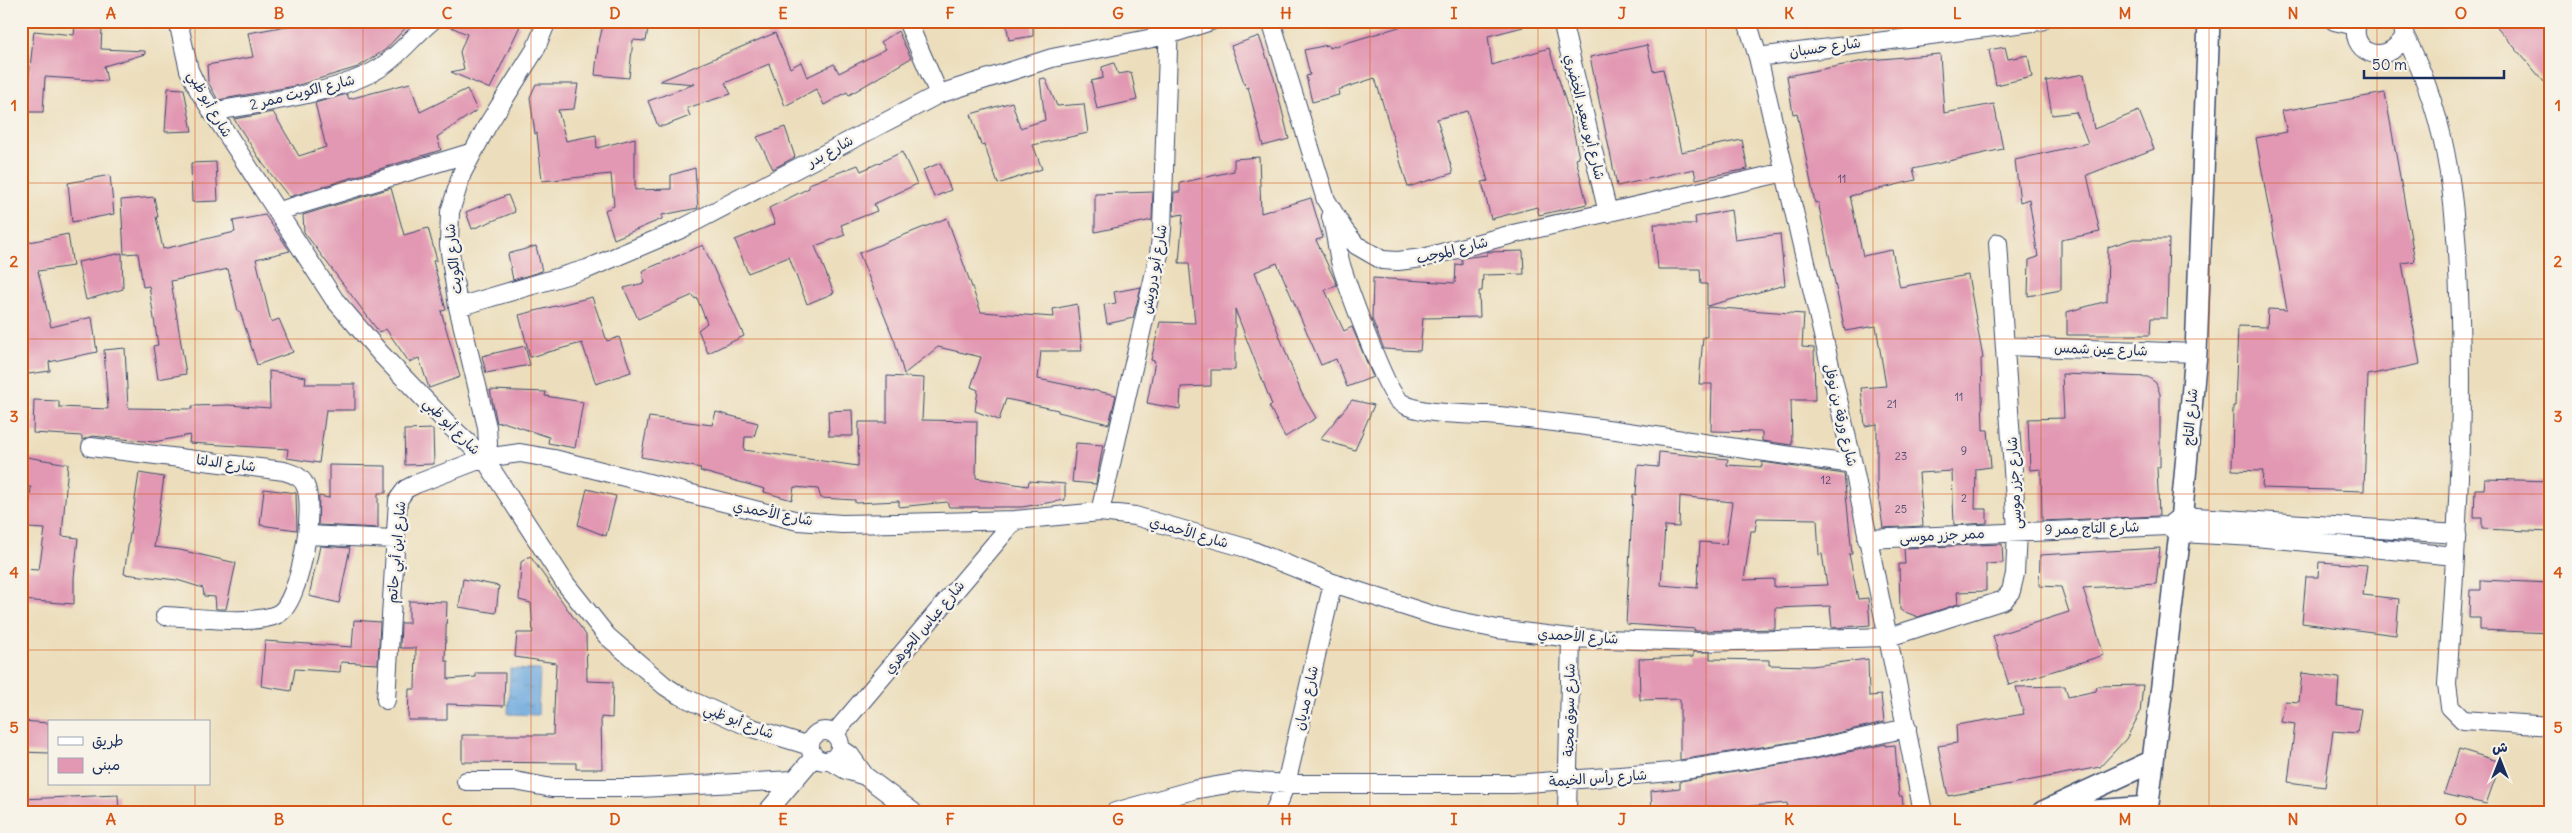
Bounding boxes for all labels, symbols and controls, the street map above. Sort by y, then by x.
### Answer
text: A [106,3,116,23]
text: B [274,3,285,23]
text: C [442,3,453,23]
text: D [609,3,621,23]
text: E [778,3,788,23]
text: F [945,3,955,23]
text: G [1112,3,1124,23]
text: H [1280,3,1292,23]
text: I [1451,3,1458,23]
text: J [1618,3,1627,23]
text: K [1784,3,1794,23]
text: L [1953,3,1962,23]
text: M [2119,3,2132,23]
text: N [2287,3,2299,23]
text: O [2455,3,2467,23]
street label: شارع حسبان [1788,33,1862,62]
scale bar [2364,48,2504,80]
street label: شارع أبو سعيد الخضري [1559,52,1609,182]
text: 50 m [2372,55,2407,74]
street label: شارع أبو ظبي [180,68,236,142]
street label: شارع الكويت ممر 2 [248,70,357,115]
text: 1 [11,95,17,115]
text: 1 [2555,95,2561,115]
street label: شارع بدر [803,131,857,172]
house number: 11 [1838,172,1846,186]
street label: شارع الكويت [440,223,467,295]
street label: شارع أبو درويش [1137,223,1172,315]
street label: شارع الموجب [1414,232,1490,269]
text: 2 [10,251,19,271]
text: 2 [2554,251,2563,271]
street label: شارع عين شمس [2054,338,2148,361]
street label: شارع ورقة بن نوفل [1819,362,1862,468]
street label: شارع التاج [2179,388,2202,447]
house number: 11 [1955,390,1963,404]
street label: شارع أبو ظبي [417,394,484,461]
house number: 21 [1887,397,1897,411]
text: 3 [9,406,19,426]
text: 3 [2553,406,2563,426]
street label: شارع جزر موسى [2003,436,2026,530]
house number: 9 [1961,444,1967,458]
house number: 23 [1895,449,1907,463]
street label: شارع الدلتا [195,450,257,477]
house number: 12 [1821,473,1831,487]
house number: 2 [1961,491,1967,505]
street label: شارع الأحمدي [731,496,814,532]
street label: شارع ابن أبي حاتم [383,500,413,604]
house number: 25 [1895,502,1907,516]
street label: شارع الأحمدي [1147,512,1230,554]
street label: شارع التاج ممر 9 [2044,517,2140,540]
street label: ممر جزر موسى [1899,524,1985,546]
text: 4 [9,562,19,582]
text: 4 [2553,562,2563,582]
street label: شارع عباس الجوهري [880,577,970,679]
street label: شارع الأحمدي [1537,624,1619,650]
street label: شارع سوق مجنة [1559,663,1580,757]
street label: شارع مديان [1290,664,1323,732]
street label: شارع أبو ظبي [700,699,777,746]
text: 5 [9,717,19,737]
text: 5 [2553,717,2563,737]
legend [48,720,210,786]
text: طريق [92,731,124,750]
north arrow [2474,736,2524,786]
text: ش [2492,738,2508,756]
text: مبنى [92,755,120,775]
street label: شارع رأس الخيمة [1548,766,1648,791]
text: A [106,809,116,829]
text: B [274,809,285,829]
text: C [442,809,453,829]
text: D [609,809,621,829]
text: E [778,809,788,829]
text: F [945,809,955,829]
text: G [1112,809,1124,829]
text: H [1280,809,1292,829]
text: I [1451,809,1458,829]
text: J [1618,809,1627,829]
text: K [1784,809,1794,829]
text: L [1953,809,1962,829]
text: M [2119,809,2132,829]
text: N [2287,809,2299,829]
text: O [2455,809,2467,829]

